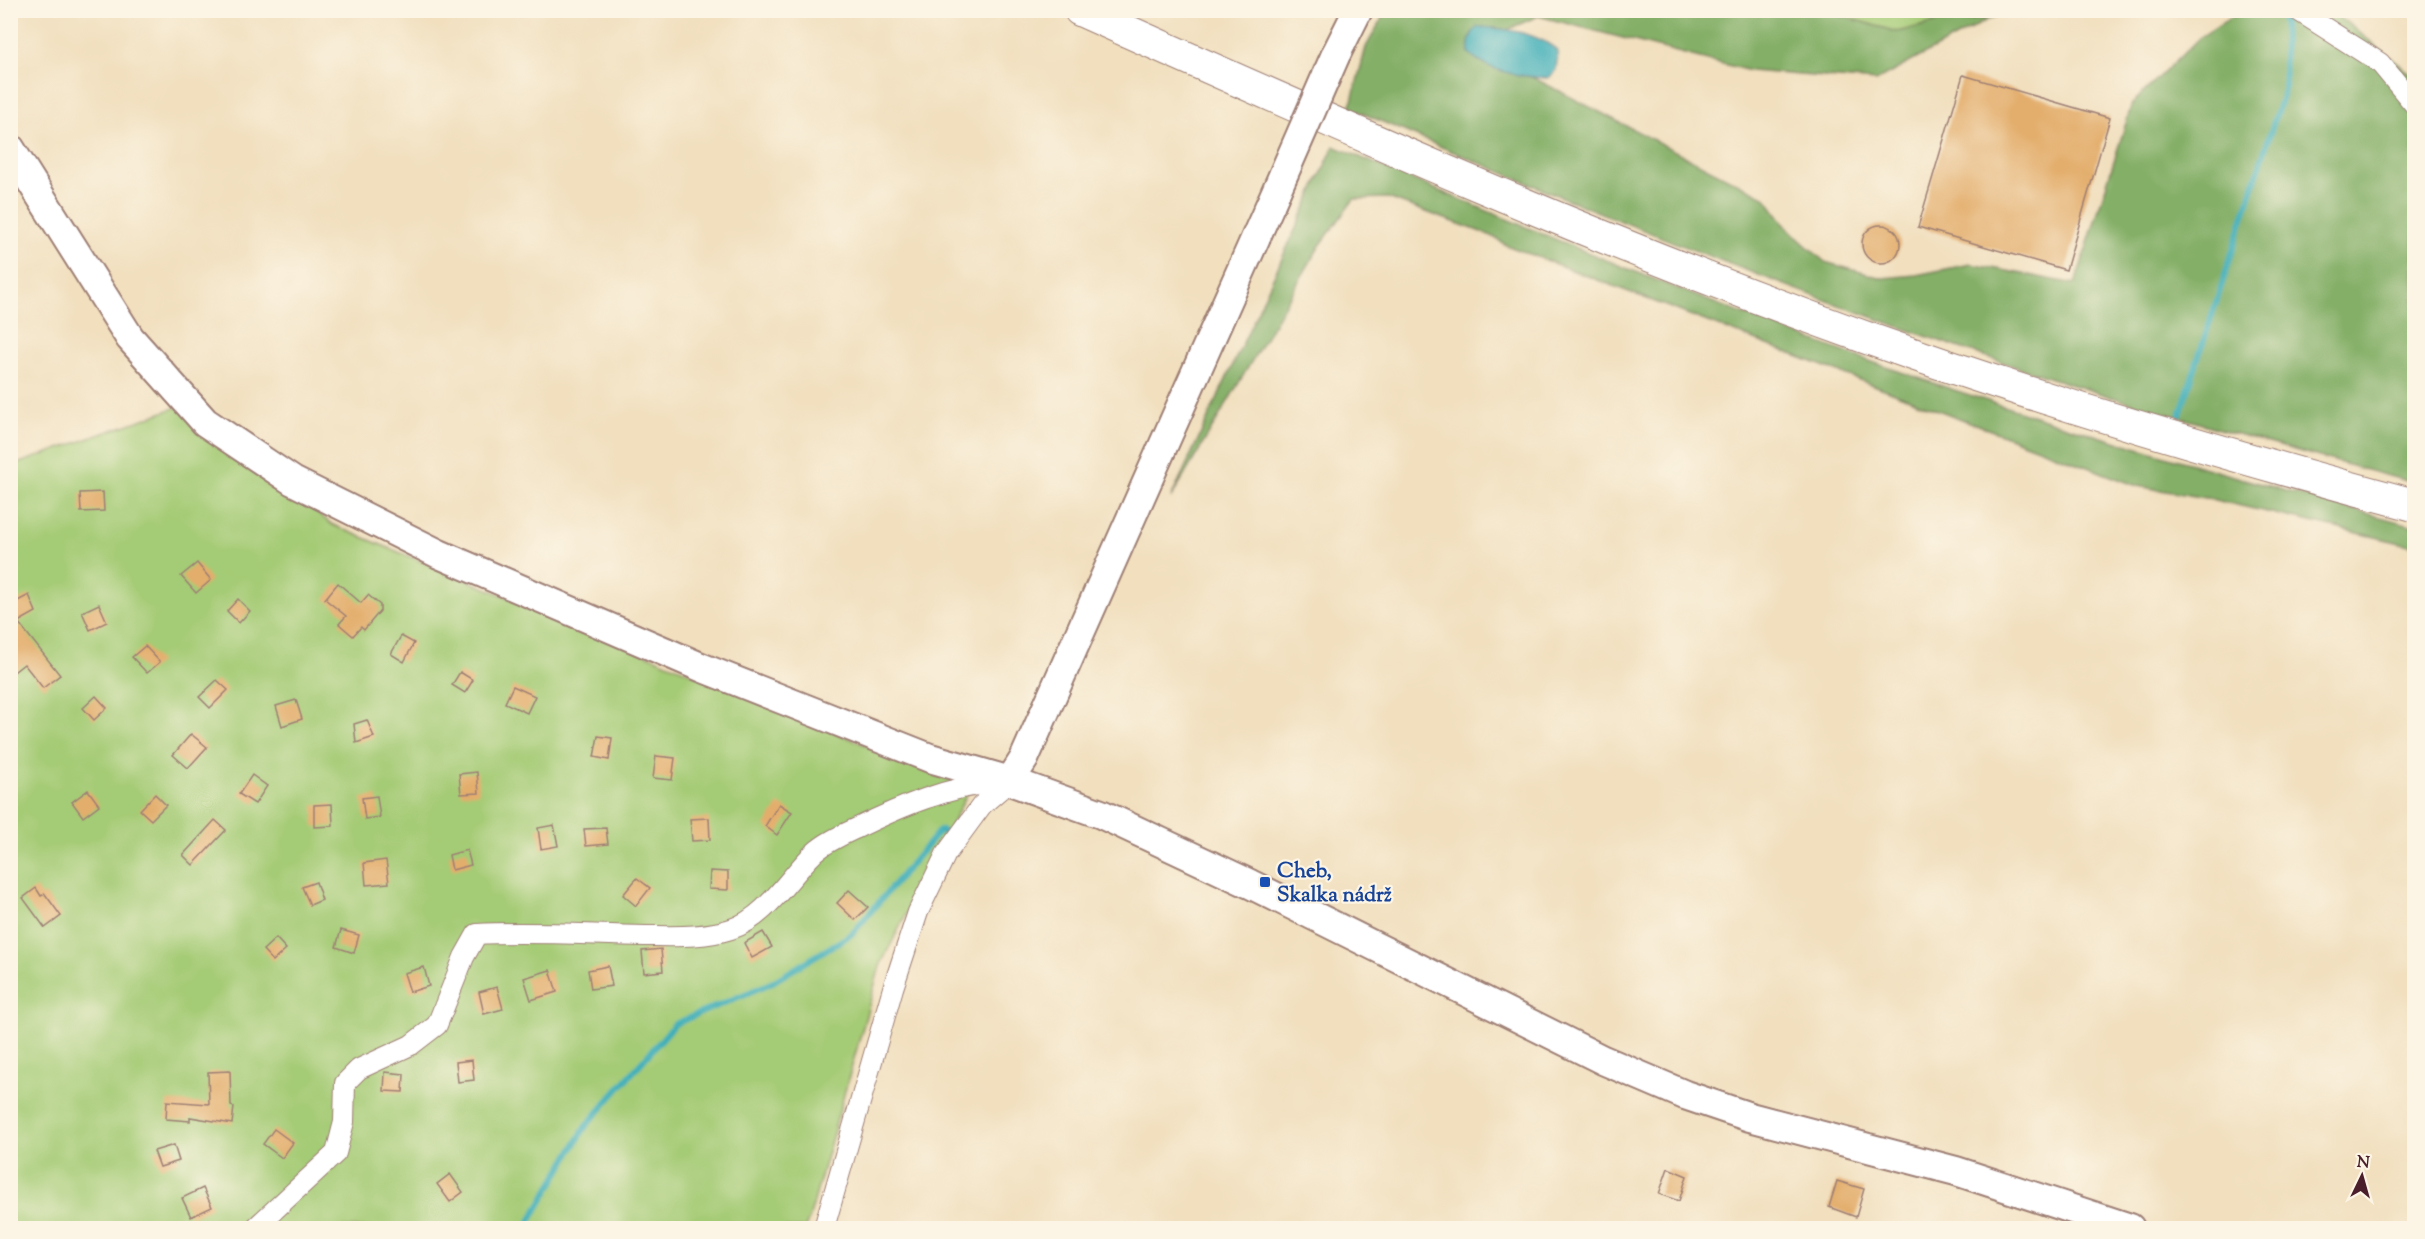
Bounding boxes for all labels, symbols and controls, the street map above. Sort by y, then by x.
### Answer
place label: Cheb, Skalka nádrž [1277,857,1392,911]
marker: Cheb, Skalka nádrž [1258,875,1272,889]
north arrow [2332,1146,2392,1206]
text: N [2356,1152,2371,1176]

